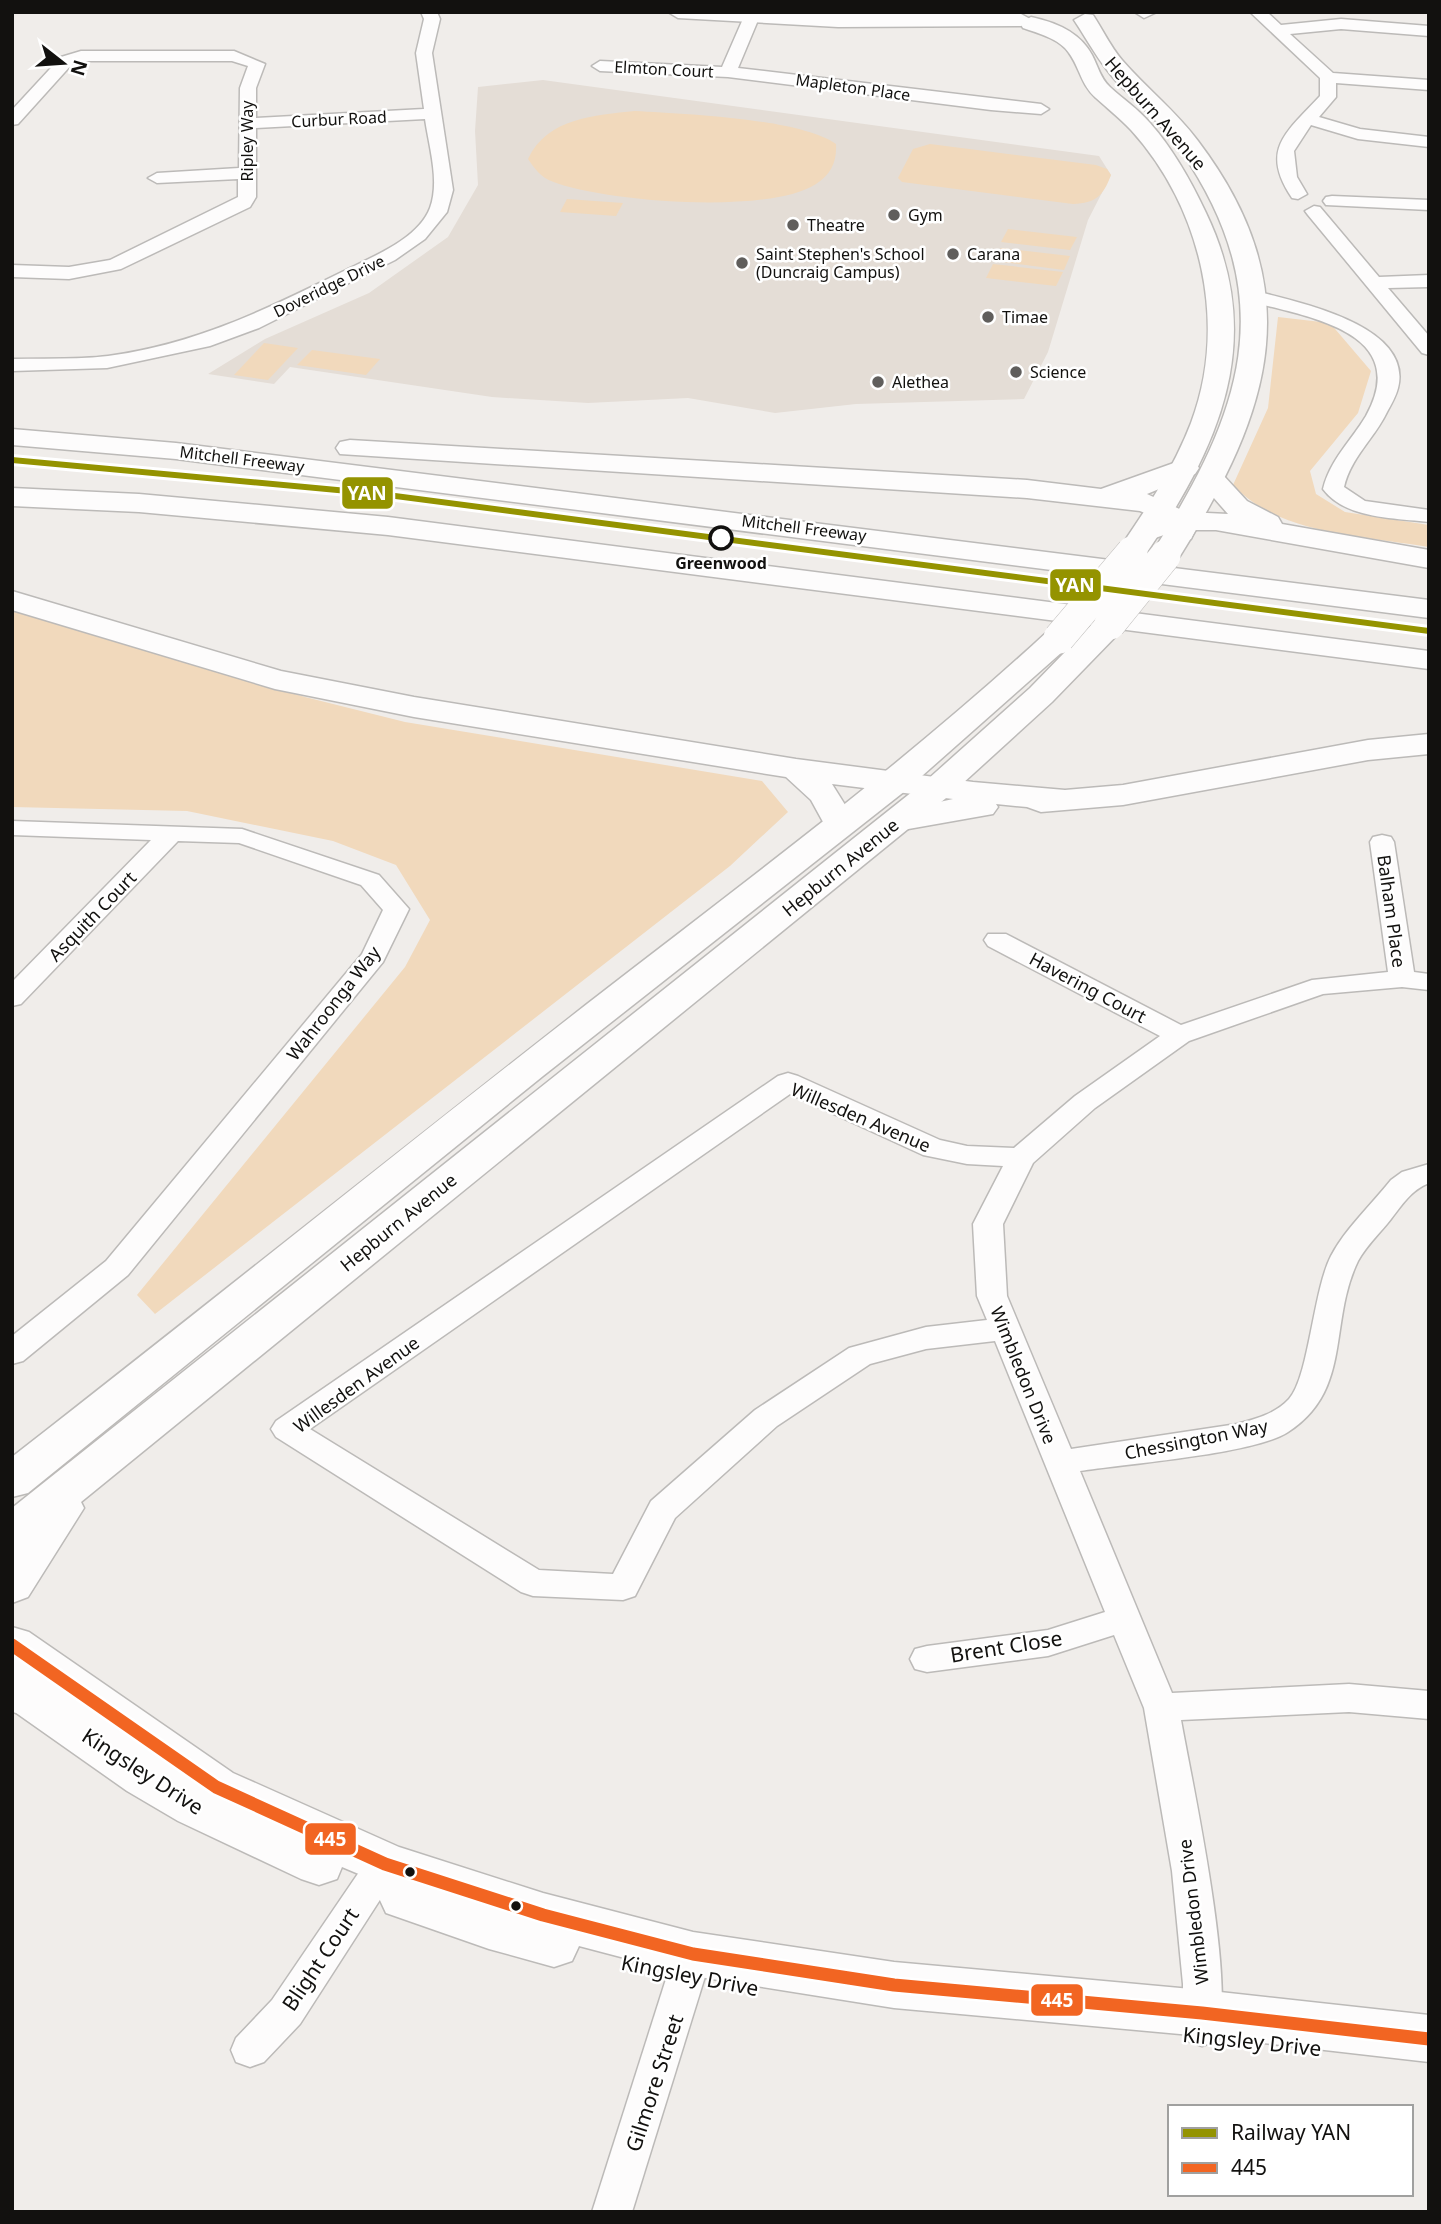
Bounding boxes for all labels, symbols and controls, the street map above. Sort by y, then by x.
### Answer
north arrow [28,28,98,98]
street label: Hepburn Avenue [1100,51,1212,175]
street label: Elmton Court [614,55,715,83]
text: N [65,57,94,79]
street label: Mapleton Place [794,68,912,106]
street label: Ripley Way [236,100,258,181]
street label: Curbur Road [291,106,387,132]
place label: Gym [908,204,943,226]
marker: Gym [886,207,902,223]
place label: Theatre [807,214,865,236]
marker: Theatre [785,217,801,233]
place label: Saint Stephen's School (Duncraig Campus) [756,243,925,283]
place label: Carana [967,243,1020,265]
marker: Carana [945,246,961,262]
street label: Doveridge Drive [270,250,388,322]
marker: Saint Stephen's School (Duncraig Campus) [734,255,750,271]
place label: Timae [1002,306,1048,328]
marker: Timae [980,309,996,325]
place label: Science [1030,361,1086,383]
marker: Science [1008,364,1024,380]
place label: Alethea [892,371,949,393]
marker: Alethea [870,374,886,390]
street label: Mitchell Freeway [178,440,306,478]
line badge: YAN [341,476,394,510]
text: YAN [347,480,387,506]
street label: Mitchell Freeway [740,509,868,547]
marker: Greenwood [709,526,733,550]
place label: Greenwood [675,552,767,574]
line badge: YAN [1049,568,1102,602]
text: YAN [1055,572,1095,598]
street label: Hepburn Avenue [777,813,903,921]
street label: Balham Place [1372,853,1412,969]
street label: Asquith Court [43,865,141,966]
street label: Wahroonga Way [281,940,386,1065]
street label: Havering Court [1025,946,1151,1028]
street label: Willesden Avenue [787,1077,935,1157]
street label: Hepburn Avenue [335,1168,461,1276]
street label: Wimbledon Drive [985,1303,1063,1447]
street label: Willesden Avenue [288,1330,424,1438]
street label: Chessington Way [1122,1413,1271,1465]
street label: Brent Close [948,1623,1064,1669]
street label: Kingsley Drive [77,1721,209,1821]
line badge: 445 [304,1822,357,1856]
text: 445 [314,1826,346,1852]
street label: Wimbledon Drive [1172,1838,1214,1986]
unlabelled marker [403,1865,417,1879]
unlabelled marker [509,1899,523,1913]
street label: Blight Court [275,1902,365,2016]
street label: Kingsley Drive [619,1948,761,2002]
line badge: 445 [1030,1983,1084,2017]
text: 445 [1041,1987,1073,2013]
street label: Gilmore Street [619,2010,689,2155]
street label: Kingsley Drive [1181,2020,1323,2062]
legend [1168,2105,1413,2196]
text: Railway YAN [1231,2118,1351,2146]
text: 445 [1231,2153,1267,2181]

